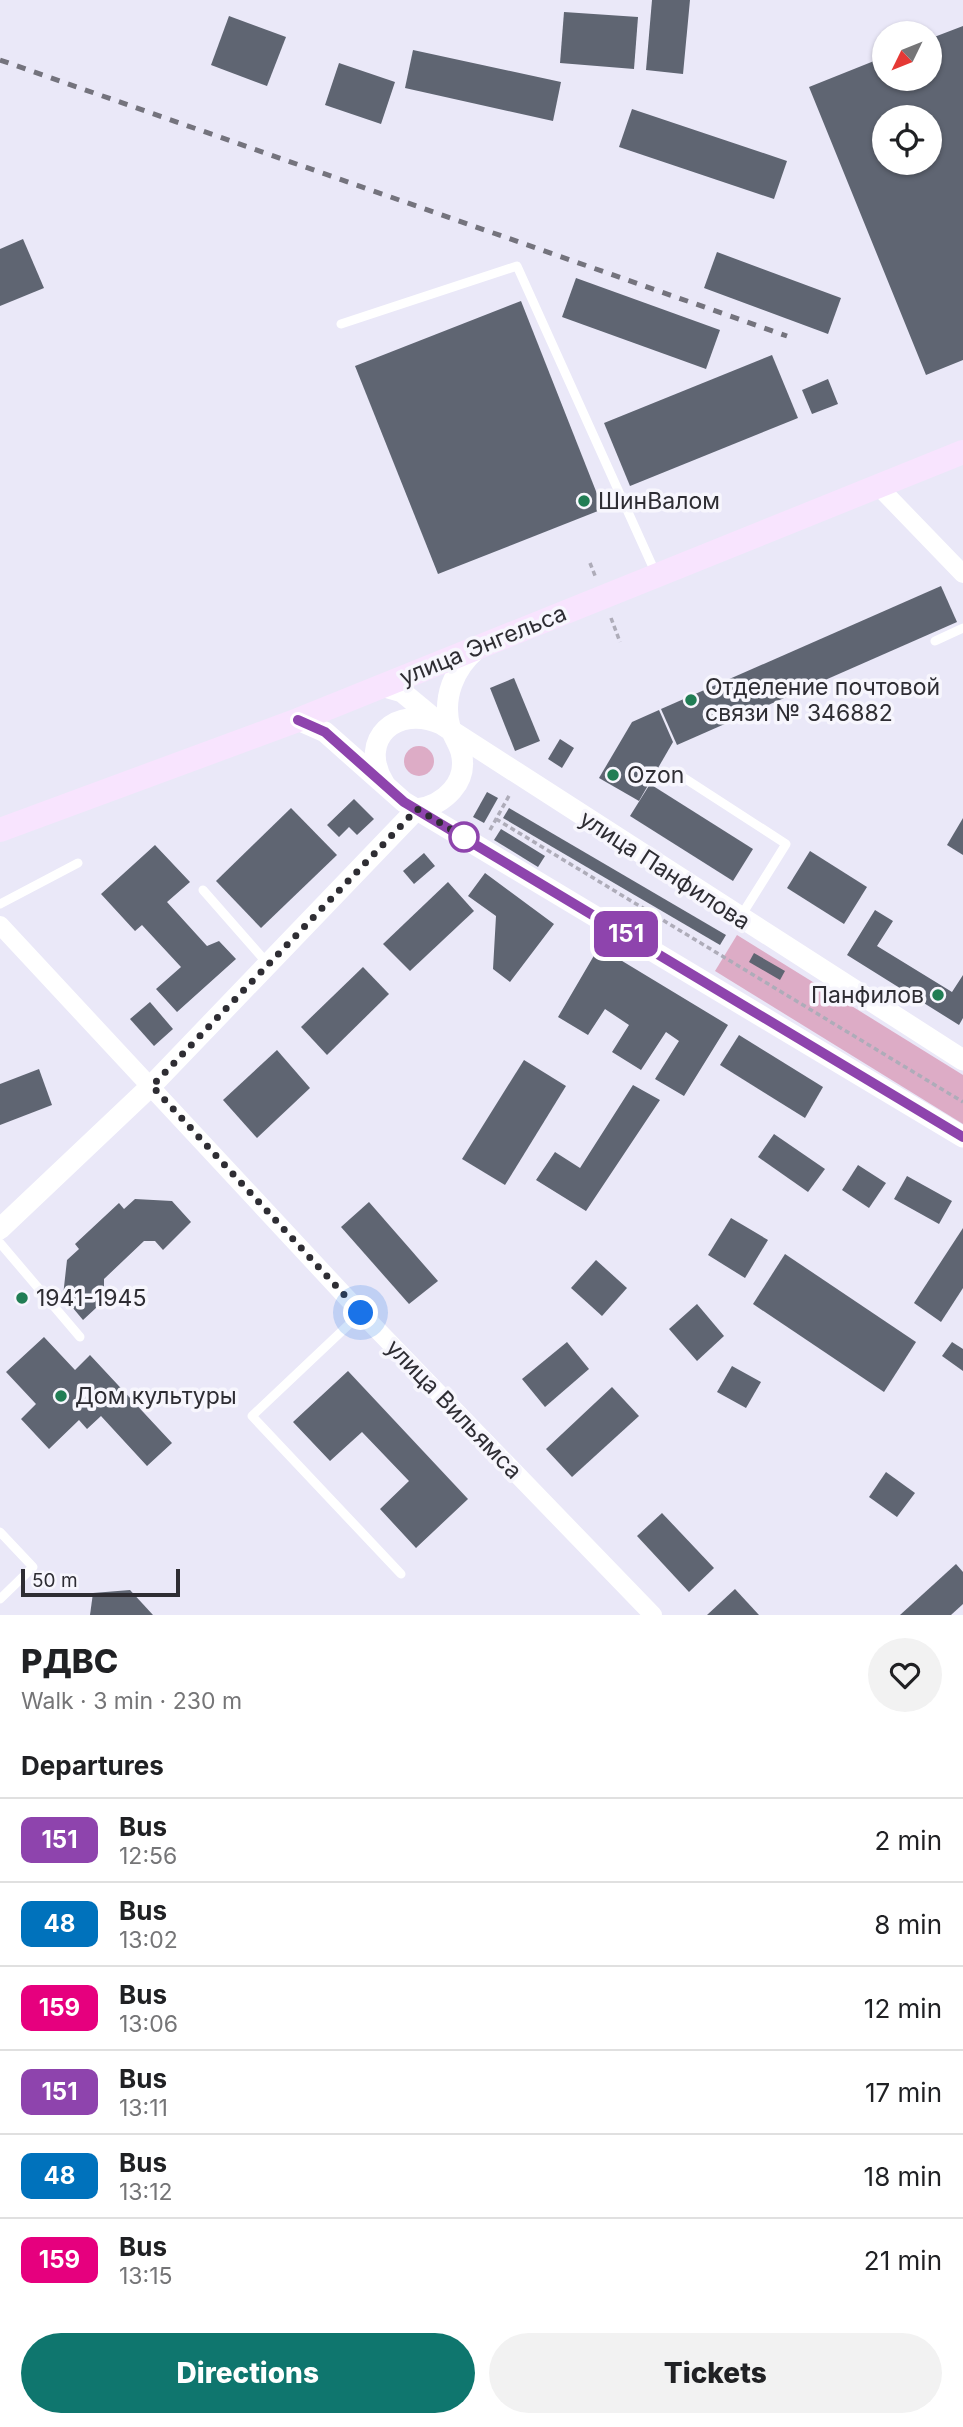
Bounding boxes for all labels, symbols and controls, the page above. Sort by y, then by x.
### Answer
north arrow [872,21,942,91]
map controls [872,21,942,175]
button: locate [872,105,942,175]
place label: ШинВалом [598,487,720,515]
marker: ШинВалом [576,493,592,509]
street label: улица Энгельса [395,599,571,691]
place label: Отделение почтовой связи № 346882 [705,673,940,727]
marker: Отделение почтовой связи № 346882 [683,692,699,708]
place label: Ozon [627,761,684,789]
marker: Ozon [605,767,621,783]
street label: улица Панфилова [574,804,756,936]
unlabelled marker [449,822,479,852]
line badge: 151 [586,911,666,957]
text: 151 [608,919,644,948]
place label: Панфилов [811,981,924,1009]
marker: Панфилов [930,987,946,1003]
place label: 1941-1945 [36,1284,146,1312]
marker: 1941-1945 [14,1290,30,1306]
your location [343,1295,378,1330]
street label: улица Вильямса [380,1333,528,1485]
place label: Дом культуры [75,1382,237,1410]
marker: Дом культуры [53,1388,69,1404]
scale bar [21,1566,180,1598]
text: 50 m [32,1569,78,1592]
button: heart [868,1638,942,1712]
text: РДВС [21,1641,118,1681]
text: Walk · 3 min · 230 m [21,1687,242,1715]
text: Departures [21,1750,164,1781]
text: Bus [119,1811,167,1842]
text: 151 [41,1825,78,1854]
text: 2 min [874,1825,942,1856]
text: 12:56 [119,1842,177,1870]
text: Bus [119,1895,167,1926]
text: 48 [44,1909,75,1938]
text: 8 min [874,1909,942,1940]
text: 13:02 [119,1926,178,1954]
text: Bus [119,1979,167,2010]
text: 159 [39,1993,80,2022]
text: 12 min [864,1993,942,2024]
text: 13:06 [119,2010,178,2038]
text: Bus [119,2063,167,2094]
text: 151 [41,2077,78,2106]
text: 17 min [865,2077,942,2108]
text: 13:11 [119,2094,168,2122]
text: Bus [119,2147,167,2178]
text: 48 [44,2161,75,2190]
text: 18 min [864,2161,942,2192]
text: 13:12 [119,2178,173,2206]
text: Bus [119,2231,167,2262]
text: 159 [39,2245,80,2274]
text: 21 min [864,2245,942,2276]
text: 13:15 [119,2262,173,2290]
button: Directions [21,2333,475,2413]
button: Tickets [489,2333,942,2413]

